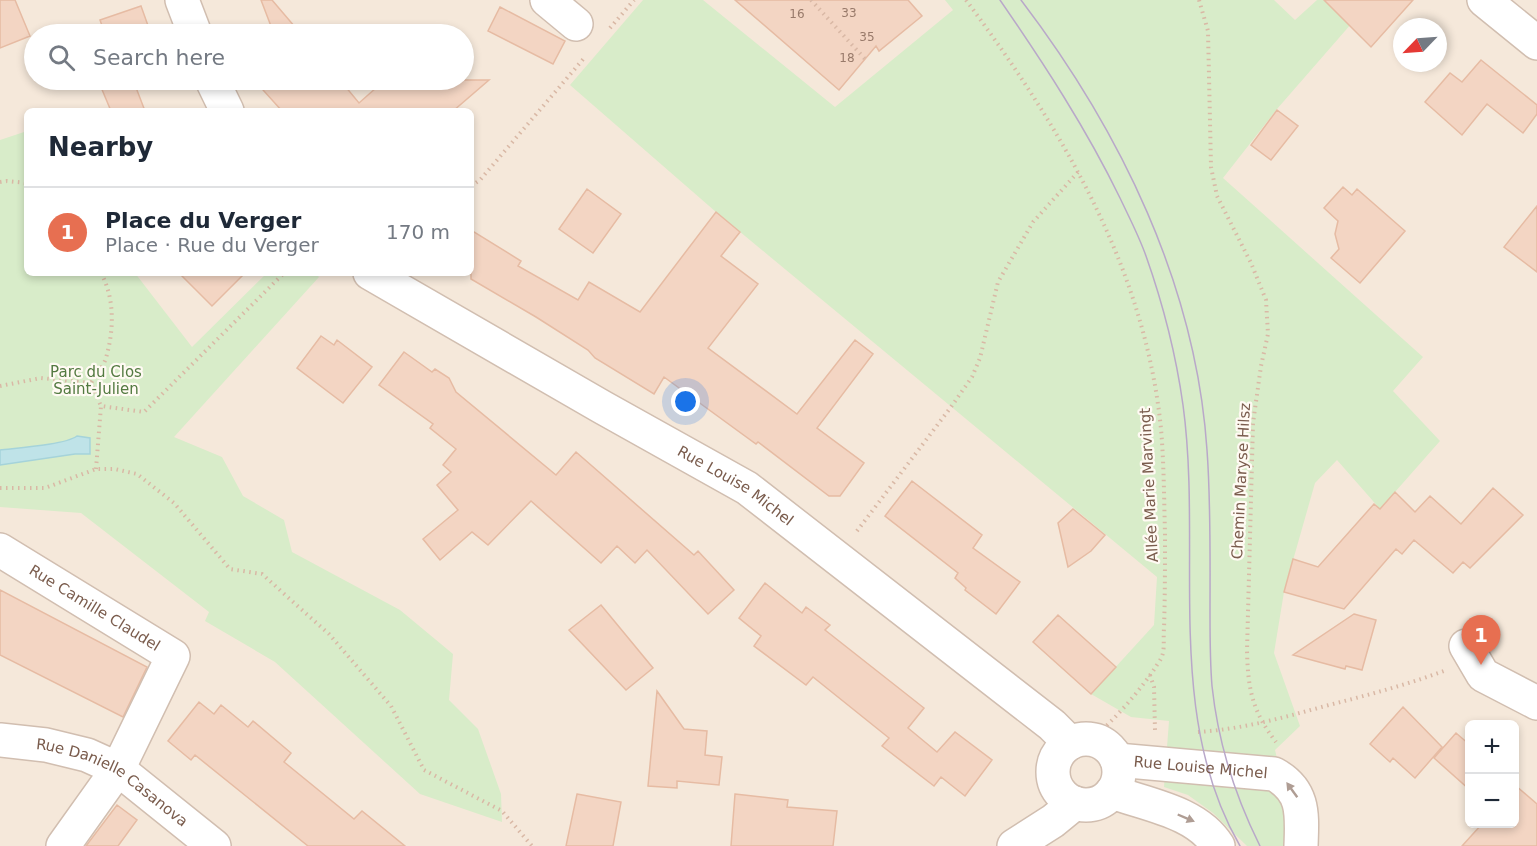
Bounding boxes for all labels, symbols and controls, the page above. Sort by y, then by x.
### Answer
house number: 33 [841,6,857,20]
house number: 16 [789,7,805,21]
north arrow [1393,18,1447,72]
search box [24,24,474,90]
house number: 35 [859,30,875,44]
icon: search [45,41,78,74]
text: Search here [93,45,225,70]
house number: 18 [839,51,855,65]
text: Nearby [48,132,153,162]
text: Place du Verger [105,208,301,233]
text: 1 [61,220,74,244]
text: 170 m [386,220,450,244]
text: Place · Rue du Verger [105,233,319,257]
park label: Parc du Clos Saint-Julien [50,363,142,398]
your location [671,387,700,416]
street label: Chemin Maryse Hilsz [1228,402,1254,560]
street label: Allée Marie Marvingt [1136,407,1162,563]
street label: Rue Louise Michel [674,442,797,530]
street label: Rue Camille Claudel [26,561,163,655]
pin: 1 [1462,616,1500,665]
map controls [1465,720,1519,828]
button: + [1465,720,1519,774]
street label: Rue Danielle Casanova [35,735,191,830]
street label: Rue Louise Michel [1133,753,1268,782]
button: − [1465,774,1519,828]
one-way arrow [1286,783,1298,799]
one-way arrow [1178,813,1196,823]

